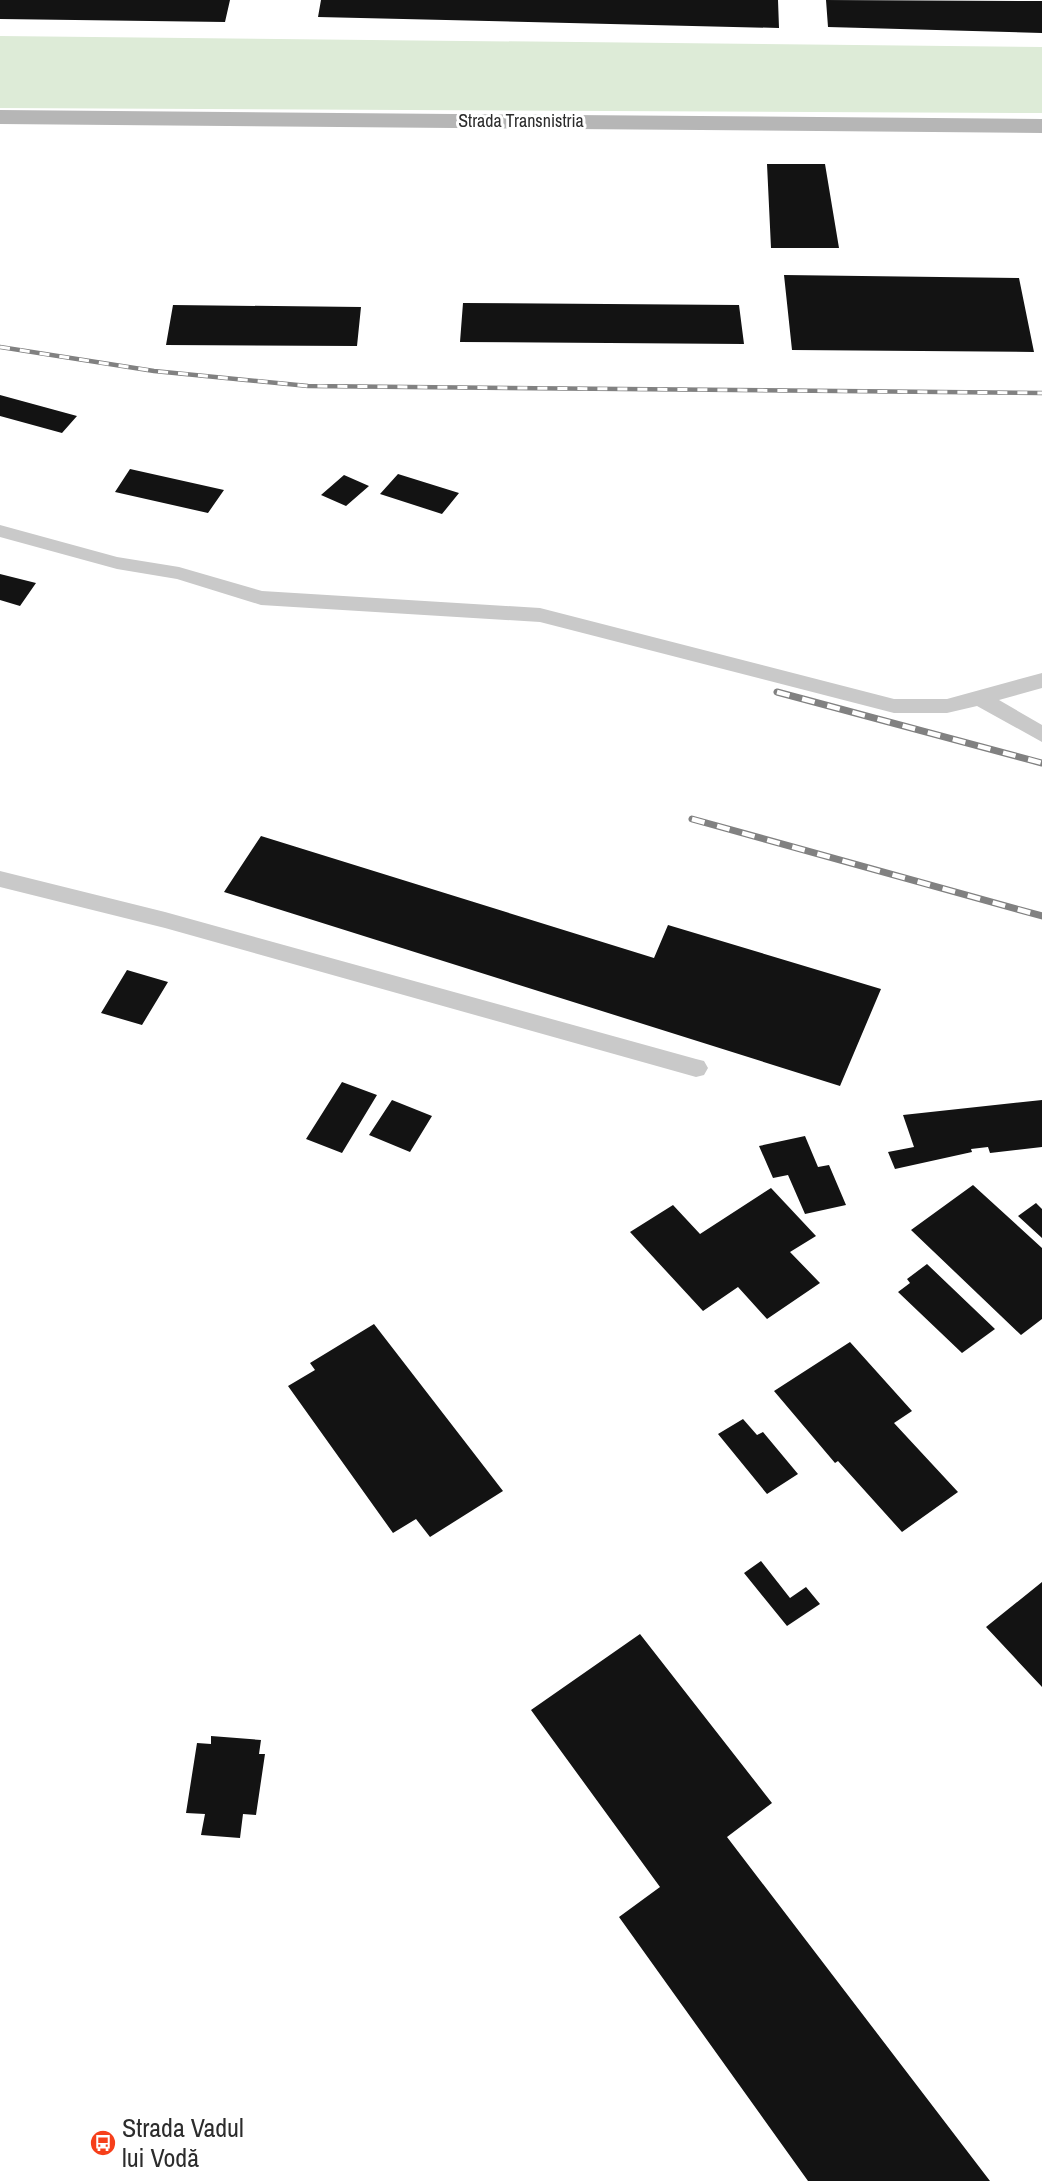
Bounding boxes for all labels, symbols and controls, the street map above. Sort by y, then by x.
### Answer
street label: Strada Transnistria [458,108,584,133]
place label: Strada Vadul lui Vodă [122,2110,244,2175]
bus stop icon: Strada Vadul lui Vodă [88,2128,118,2158]

